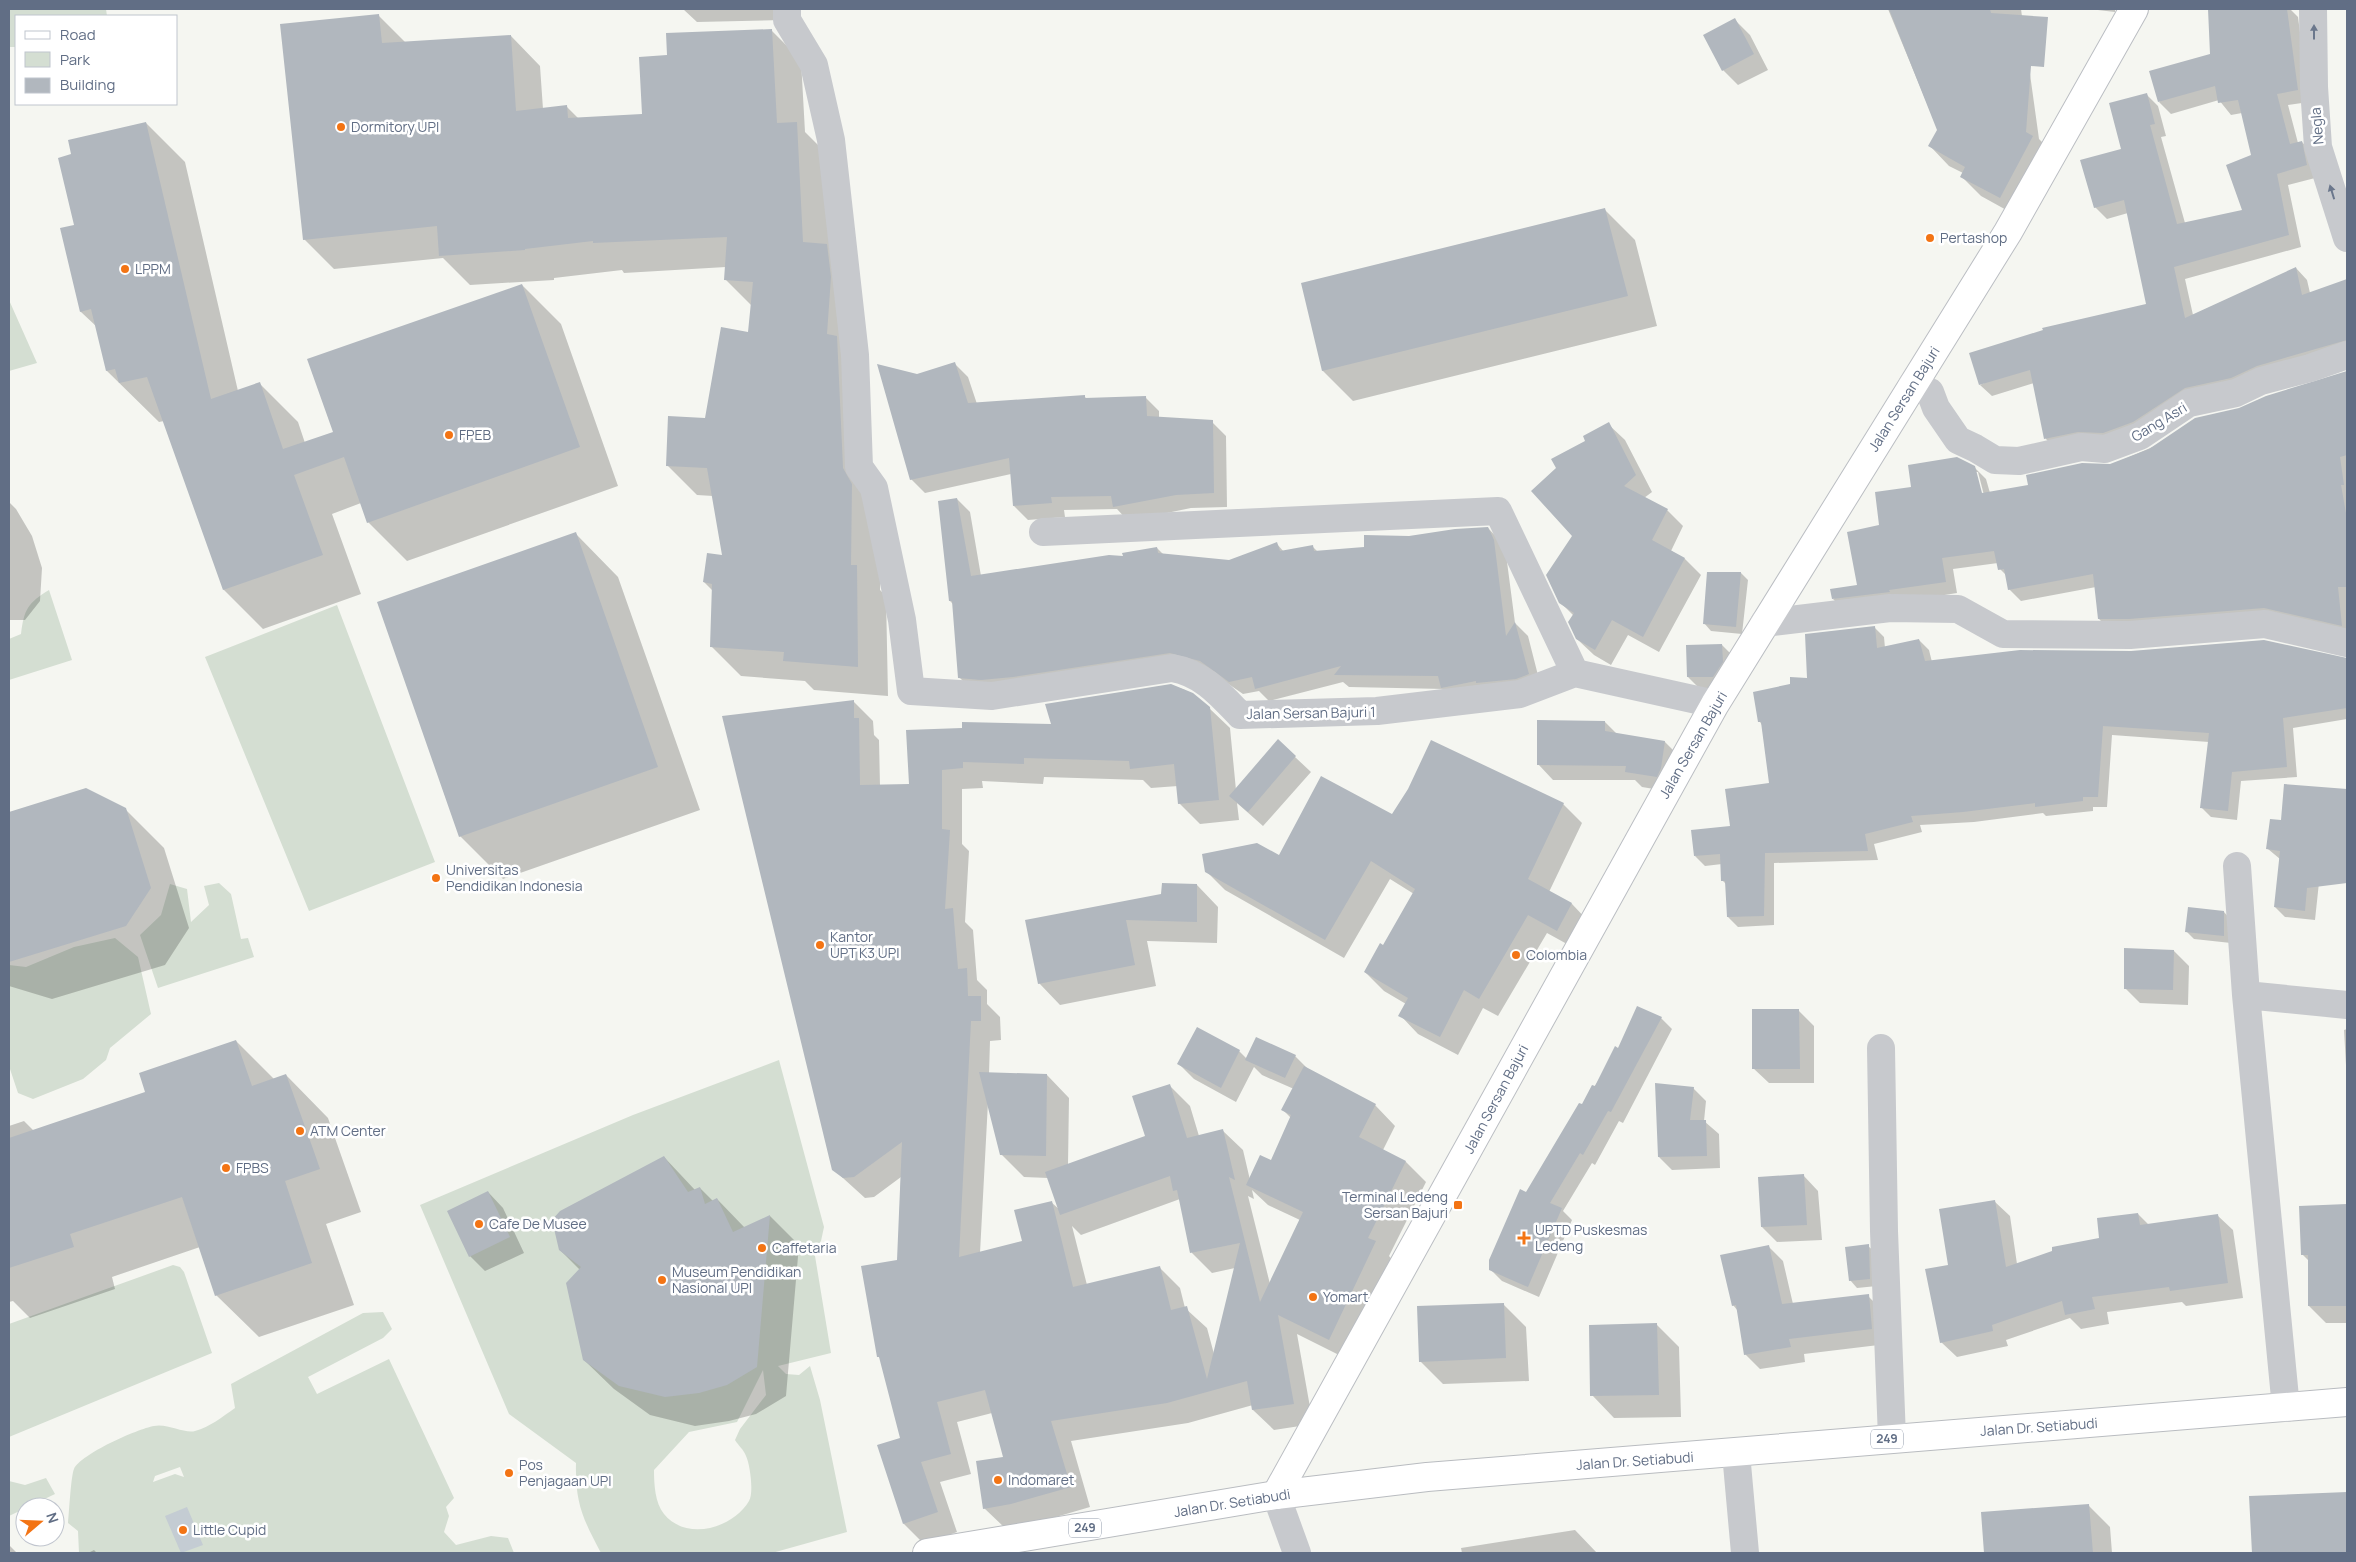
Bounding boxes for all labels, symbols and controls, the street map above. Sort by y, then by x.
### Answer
legend [15,15,178,105]
text: Road [60,24,96,45]
one-way arrow [2310,24,2318,40]
text: Park [60,49,90,70]
text: Building [60,74,115,95]
street label: Negla [2305,107,2328,145]
place label: Dormitory UPI [351,117,439,136]
marker: Dormitory UPI [335,121,347,133]
one-way arrow [2327,185,2335,200]
place label: Pertashop [1940,228,2007,247]
marker: Pertashop [1924,232,1936,244]
place label: LPPM [135,259,171,278]
marker: LPPM [119,263,131,275]
street label: Jalan Sersan Bajuri [1864,342,1944,455]
street label: Gang Asri [2127,398,2190,446]
place label: FPEB [459,425,491,444]
marker: FPEB [443,429,455,441]
street label: Jalan Sersan Bajuri [1654,688,1731,802]
street label: Jalan Sersan Bajuri 1 [1246,702,1376,723]
place label: Universitas Pendidikan Indonesia [446,860,583,895]
marker: Universitas Pendidikan Indonesia [430,872,442,884]
place label: Kantor UPT K3 UPI [830,927,899,962]
marker: Kantor UPT K3 UPI [814,939,826,951]
place label: Colombia [1526,945,1587,964]
marker: Colombia [1510,949,1522,961]
street label: Jalan Sersan Bajuri [1459,1041,1532,1157]
place label: ATM Center [310,1121,386,1140]
marker: ATM Center [294,1125,306,1137]
place label: FPBS [236,1158,269,1177]
marker: FPBS [220,1162,232,1174]
place label: Terminal Ledeng Sersan Bajuri [1342,1187,1448,1222]
marker: Terminal Ledeng Sersan Bajuri [1452,1199,1464,1211]
place label: Cafe De Musee [489,1214,587,1233]
marker: Cafe De Musee [473,1218,485,1230]
place label: UPTD Puskesmas Ledeng [1535,1220,1647,1255]
marker: UPTD Puskesmas Ledeng [1517,1231,1531,1245]
place label: Caffetaria [772,1238,836,1257]
marker: Caffetaria [756,1242,768,1254]
place label: Museum Pendidikan Nasional UPI [672,1262,801,1297]
marker: Museum Pendidikan Nasional UPI [656,1274,668,1286]
place label: Yomart [1323,1287,1369,1306]
marker: Yomart [1307,1291,1319,1303]
street label: Jalan Dr. Setiabudi [1980,1413,2098,1440]
road number: 249 [1871,1430,1903,1448]
street label: Jalan Dr. Setiabudi [1576,1447,1694,1474]
place label: Pos Penjagaan UPI [519,1455,612,1490]
marker: Pos Penjagaan UPI [503,1467,515,1479]
place label: Indomaret [1008,1470,1075,1489]
marker: Indomaret [992,1474,1004,1486]
street label: Jalan Dr. Setiabudi [1172,1484,1292,1521]
north arrow [15,1497,65,1547]
text: N [42,1510,63,1525]
road number: 249 [1069,1519,1101,1538]
place label: Little Cupid [193,1520,266,1539]
marker: Little Cupid [177,1524,189,1536]

